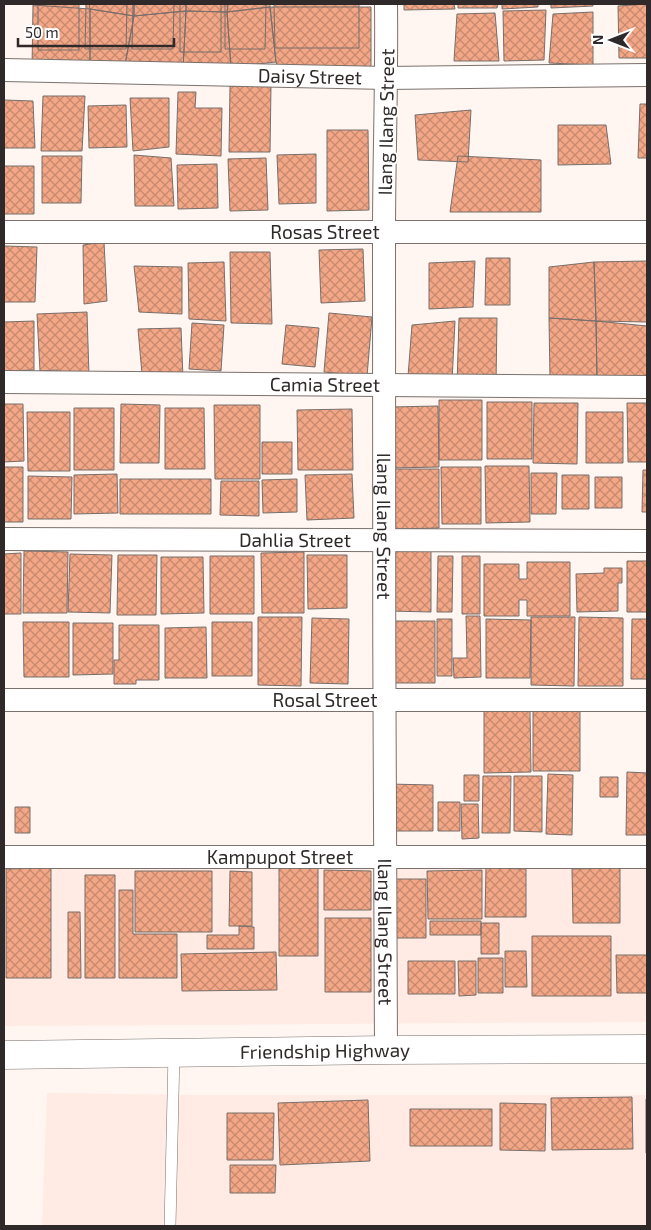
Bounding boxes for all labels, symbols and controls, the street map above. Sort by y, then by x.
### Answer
scale bar [18,15,174,47]
north arrow [586,15,636,65]
text: 50 m [25,23,59,41]
text: N [589,35,606,45]
street label: Ilang Ilang Street [373,48,398,196]
street label: Daisy Street [258,63,362,88]
street label: Rosas Street [270,220,380,243]
street label: Camia Street [270,372,380,396]
street label: Ilang Ilang Street [373,453,396,599]
street label: Dahlia Street [239,528,351,551]
street label: Rosal Street [273,688,377,711]
street label: Kampupot Street [207,845,353,868]
street label: Ilang Ilang Street [374,858,398,1005]
street label: Friendship Highway [240,1038,410,1063]

